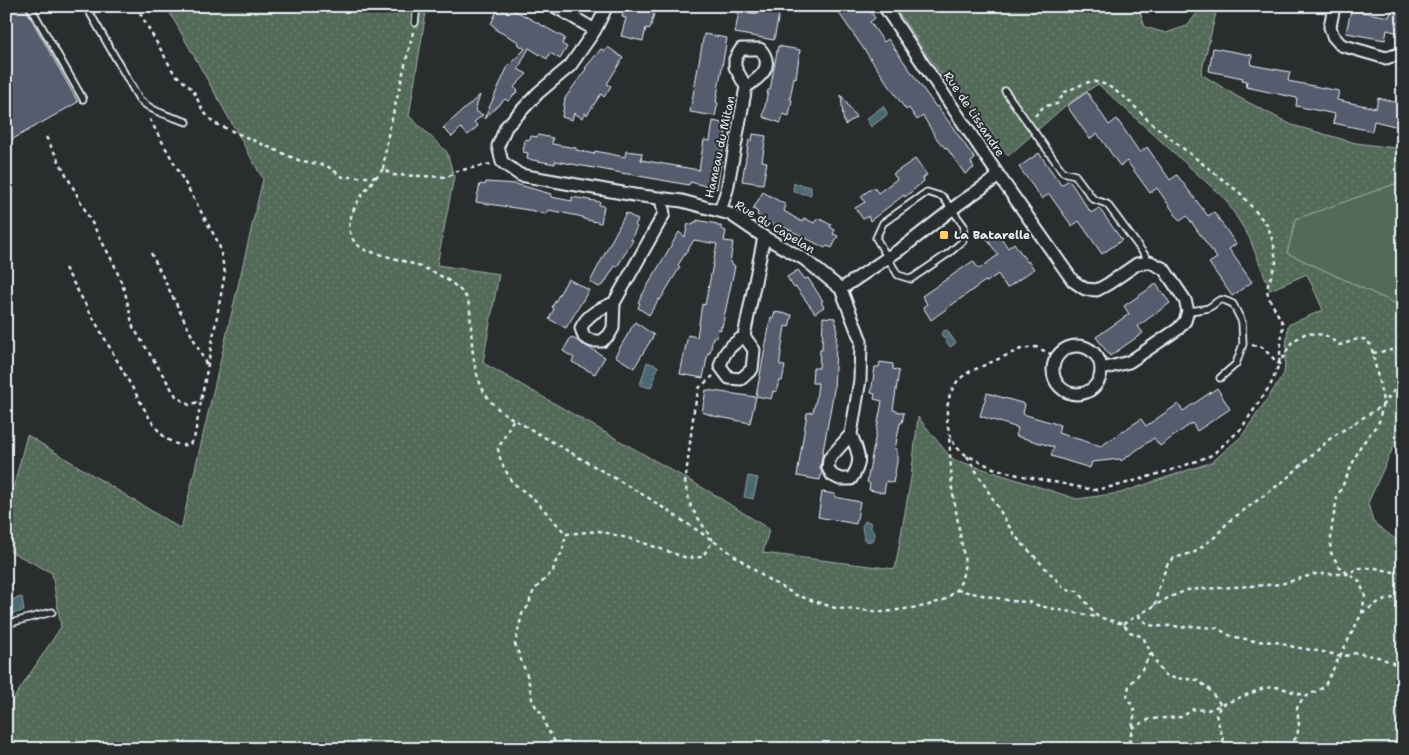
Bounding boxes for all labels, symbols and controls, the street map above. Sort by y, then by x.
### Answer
street label: Rue de Lissandre [940,68,1008,160]
street label: Hameau du Mitan [701,94,739,200]
street label: Rue du Capelan [732,197,818,257]
place label: La Batarelle [954,227,1030,243]
marker: La Batarelle [938,229,950,241]

